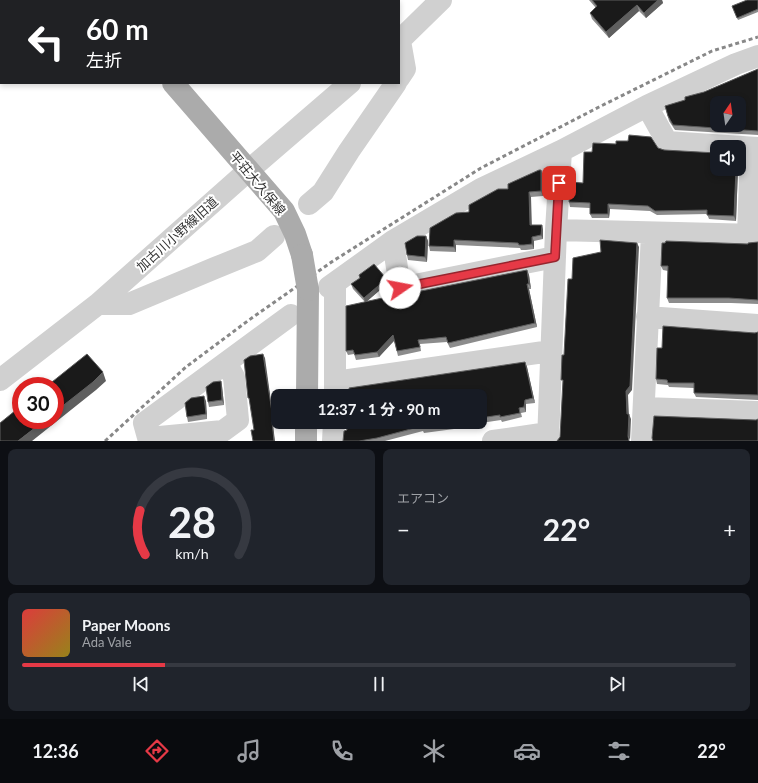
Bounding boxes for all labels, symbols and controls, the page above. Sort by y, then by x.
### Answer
text: 60 m [86,12,149,46]
icon: left [20,16,72,68]
text: 左折 [86,49,122,71]
north arrow [710,96,746,132]
map controls [710,96,746,176]
button: sound [710,140,746,176]
street label: 平荘大久保線 [227,148,289,218]
pin [542,166,576,200]
icon: arrive [548,172,570,194]
street label: 加古川小野線旧道 [133,193,221,275]
position arrow [379,267,421,309]
speed limit sign: 30 [12,377,64,429]
text: 12:37 · 1 分 · 90 m [318,400,440,418]
text: エアコン [397,490,449,506]
text: 28 [167,497,216,547]
text: 22° [543,511,590,547]
text: − [397,516,410,543]
text: + [723,516,736,543]
text: km/h [175,545,208,562]
text: Paper Moons [82,616,170,634]
text: Ada Vale [82,634,132,650]
icon: previous [130,673,152,695]
icon: pause [368,673,390,695]
icon: next [606,673,628,695]
icon: directions [143,737,171,765]
icon: music [235,737,263,765]
icon: phone [328,737,356,765]
icon: climate [420,737,448,765]
icon: car [513,737,541,765]
icon: filters [605,737,633,765]
text: 12:36 [32,740,79,762]
text: 22° [697,740,726,762]

